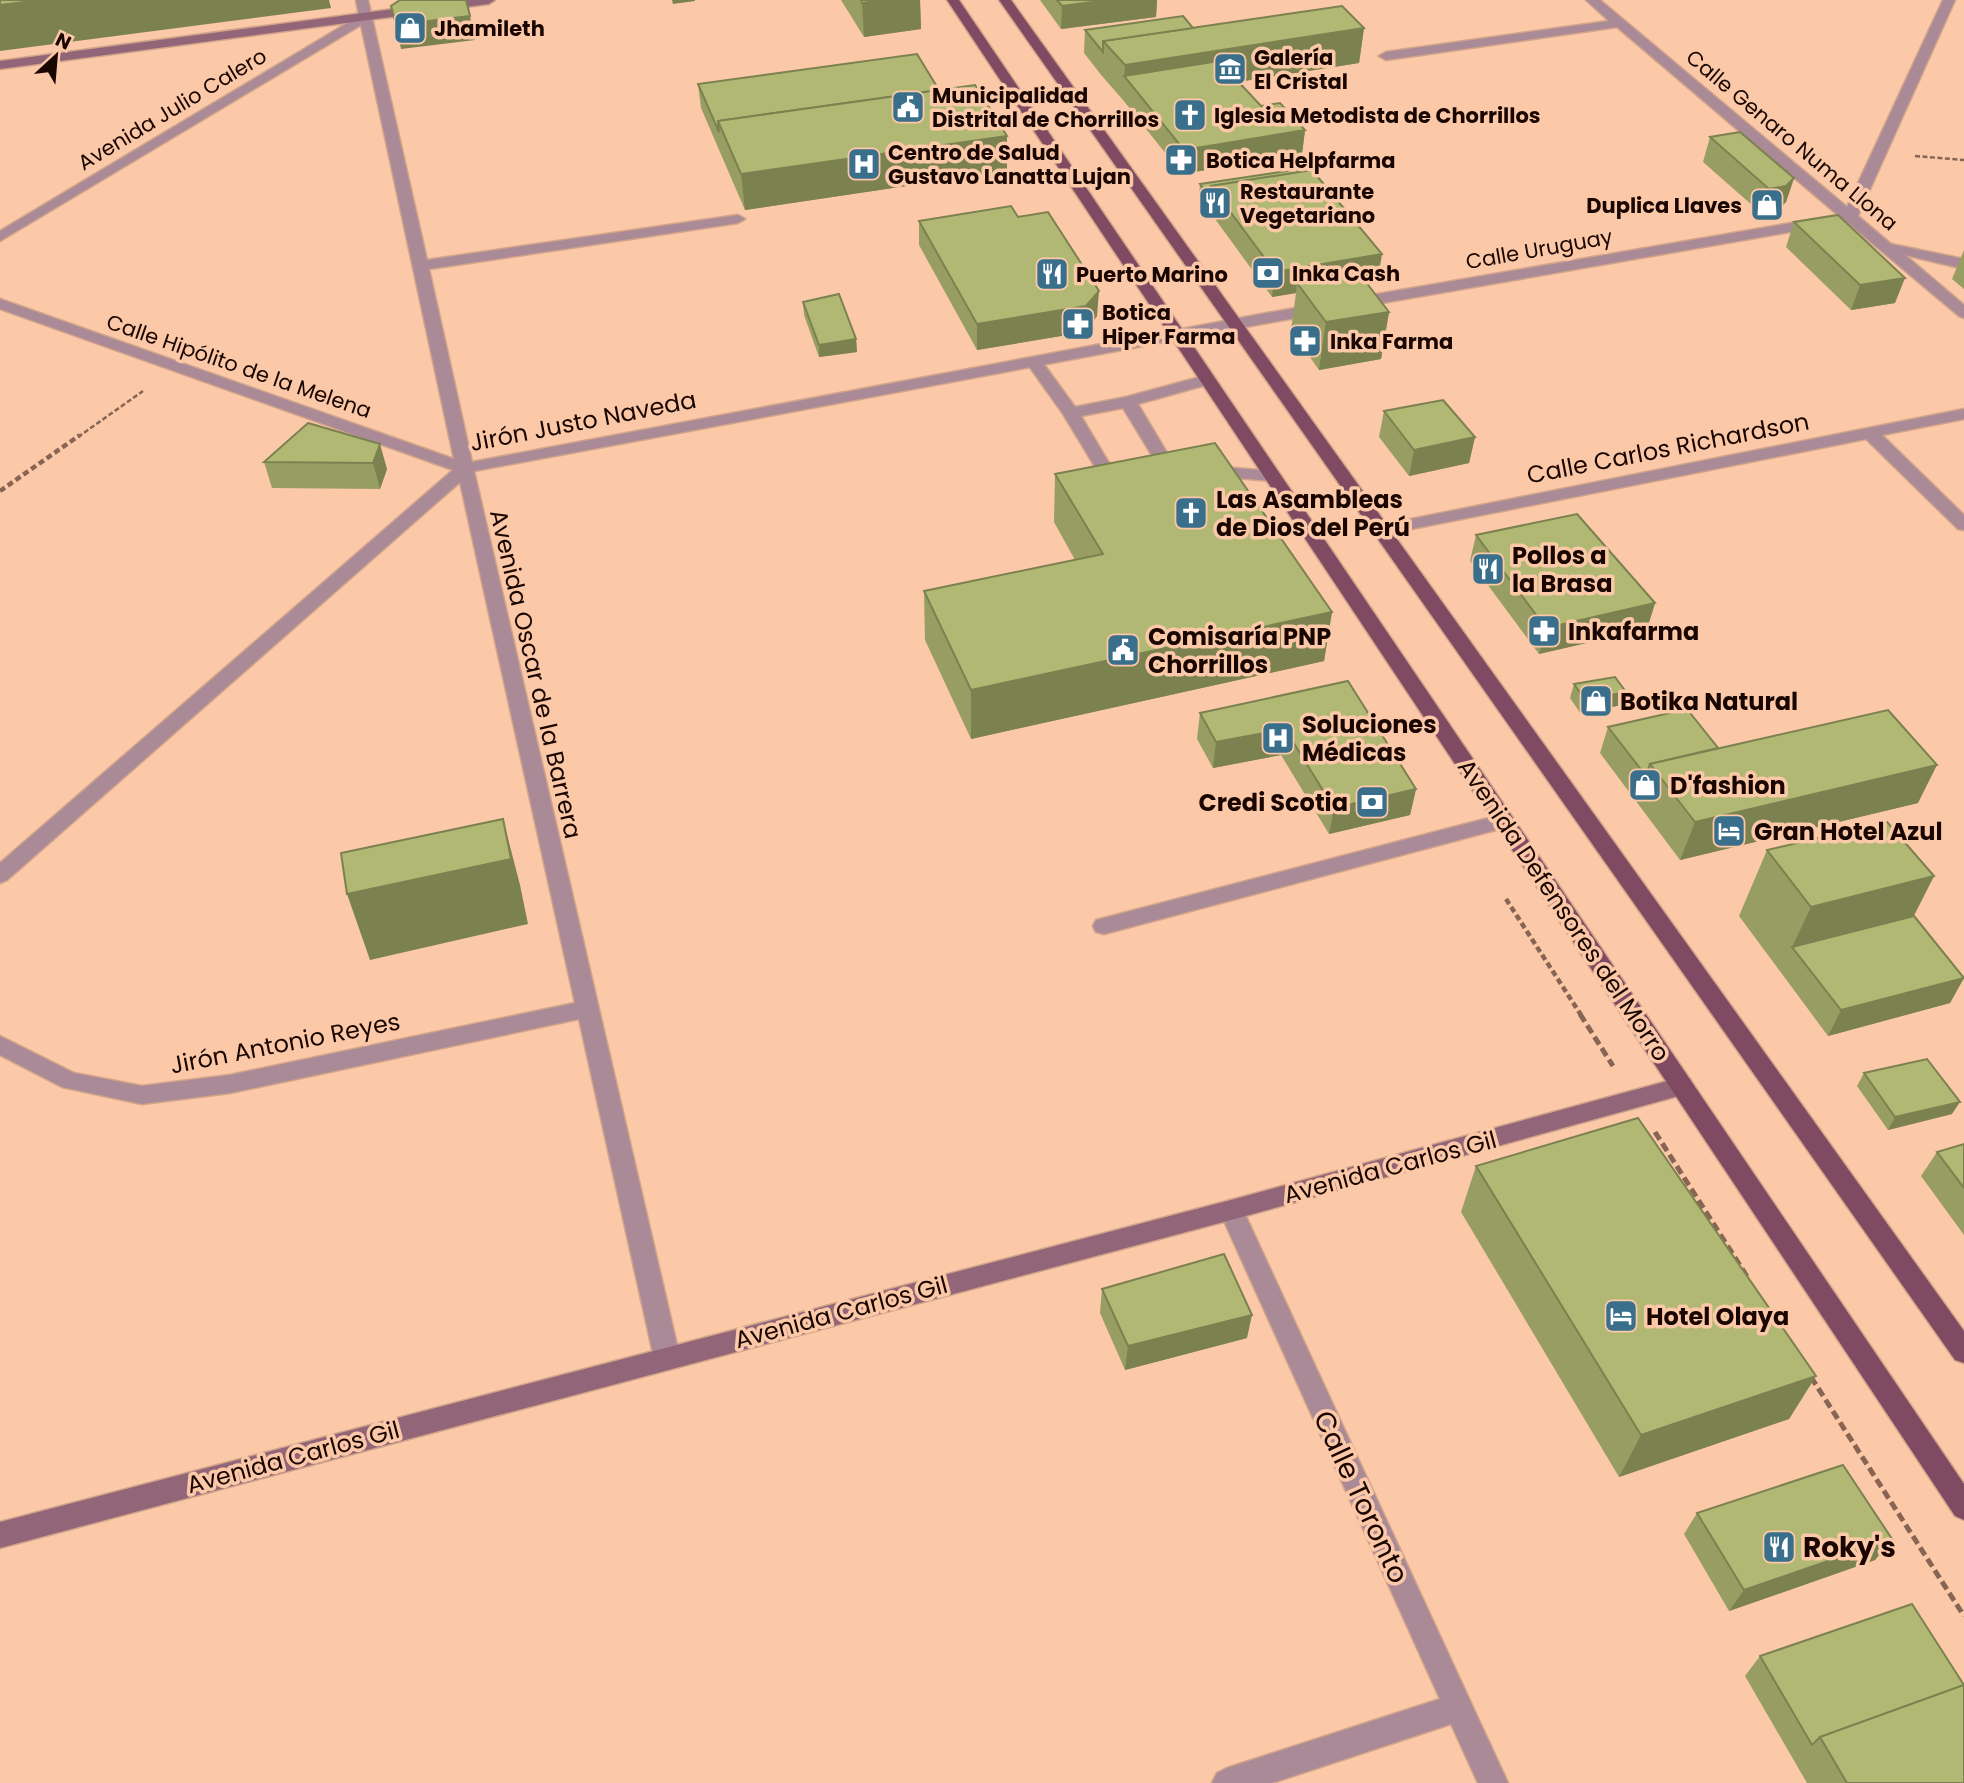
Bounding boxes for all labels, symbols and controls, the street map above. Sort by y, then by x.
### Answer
shop icon: Jhamileth [391,9,429,47]
place label: Jhamileth [434,14,545,43]
north arrow [21,21,91,91]
text: N [51,26,76,56]
street label: Avenida Julio Calero [72,41,272,177]
place label: Galería El Cristal [1254,43,1348,96]
street label: Calle Genaro Numa Llona [1680,43,1904,237]
museum icon: Galería El Cristal [1211,50,1249,88]
place label: Municipalidad Distrital de Chorrillos [932,81,1159,134]
public building icon: Municipalidad Distrital de Chorrillos [889,88,927,126]
church icon: Iglesia Metodista de Chorrillos [1171,96,1209,134]
place label: Iglesia Metodista de Chorrillos [1214,101,1541,130]
place label: Centro de Salud Gustavo Lanatta Lujan [888,138,1131,191]
pharmacy icon: Botica Helpfarma [1162,141,1200,179]
hospital icon: Centro de Salud Gustavo Lanatta Lujan [845,145,883,183]
place label: Botica Helpfarma [1206,146,1395,175]
place label: Restaurante Vegetariano [1240,177,1375,230]
restaurant icon: Restaurante Vegetariano [1196,184,1234,222]
shop icon: Duplica Llaves [1748,186,1786,224]
place label: Duplica Llaves [1586,191,1742,220]
street label: Calle Uruguay [1463,222,1615,276]
bank icon: Inka Cash [1249,254,1287,292]
restaurant icon: Puerto Marino [1033,255,1071,293]
place label: Inka Cash [1292,259,1400,288]
place label: Puerto Marino [1076,260,1228,289]
place label: Botica Hiper Farma [1102,298,1235,351]
pharmacy icon: Botica Hiper Farma [1059,305,1097,343]
street label: Calle Hipólito de la Melena [103,307,375,425]
pharmacy icon: Inka Farma [1286,322,1324,360]
place label: Inka Farma [1330,327,1453,356]
street label: Jirón Justo Naveda [467,383,699,459]
street label: Calle Carlos Richardson [1524,404,1812,492]
place label: Las Asambleas de Dios del Perú [1216,483,1410,544]
church icon: Las Asambleas de Dios del Perú [1172,494,1210,532]
street label: Avenida Oscar de la Barrera [482,506,590,842]
place label: Pollos a la Brasa [1512,539,1613,600]
restaurant icon: Pollos a la Brasa [1469,550,1507,588]
pharmacy icon: Inkafarma [1525,612,1563,650]
place label: Inkafarma [1568,615,1699,648]
place label: Comisaría PNP Chorrillos [1148,620,1331,681]
public building icon: Comisaría PNP Chorrillos [1104,631,1142,669]
shop icon: Botika Natural [1577,682,1615,720]
place label: Botika Natural [1620,685,1798,718]
place label: Soluciones Médicas [1302,708,1437,769]
hospital icon: Soluciones Médicas [1259,719,1297,757]
street label: Avenida Defensores del Morro [1450,752,1678,1068]
shop icon: D'fashion [1626,766,1664,804]
place label: D'fashion [1670,769,1786,802]
bank icon: Credi Scotia [1353,783,1391,821]
place label: Credi Scotia [1199,786,1348,819]
hotel icon: Gran Hotel Azul [1710,812,1748,850]
place label: Gran Hotel Azul [1754,815,1943,848]
street label: Jirón Antonio Reyes [167,1005,403,1081]
street label: Avenida Carlos Gil [1280,1123,1500,1211]
street label: Avenida Carlos Gil [731,1268,951,1356]
hotel icon: Hotel Olaya [1602,1297,1640,1335]
place label: Hotel Olaya [1646,1300,1789,1333]
street label: Calle Toronto [1304,1404,1418,1590]
street label: Avenida Carlos Gil [183,1413,403,1501]
restaurant icon: Roky's [1760,1528,1798,1566]
place label: Roky's [1803,1528,1896,1567]

